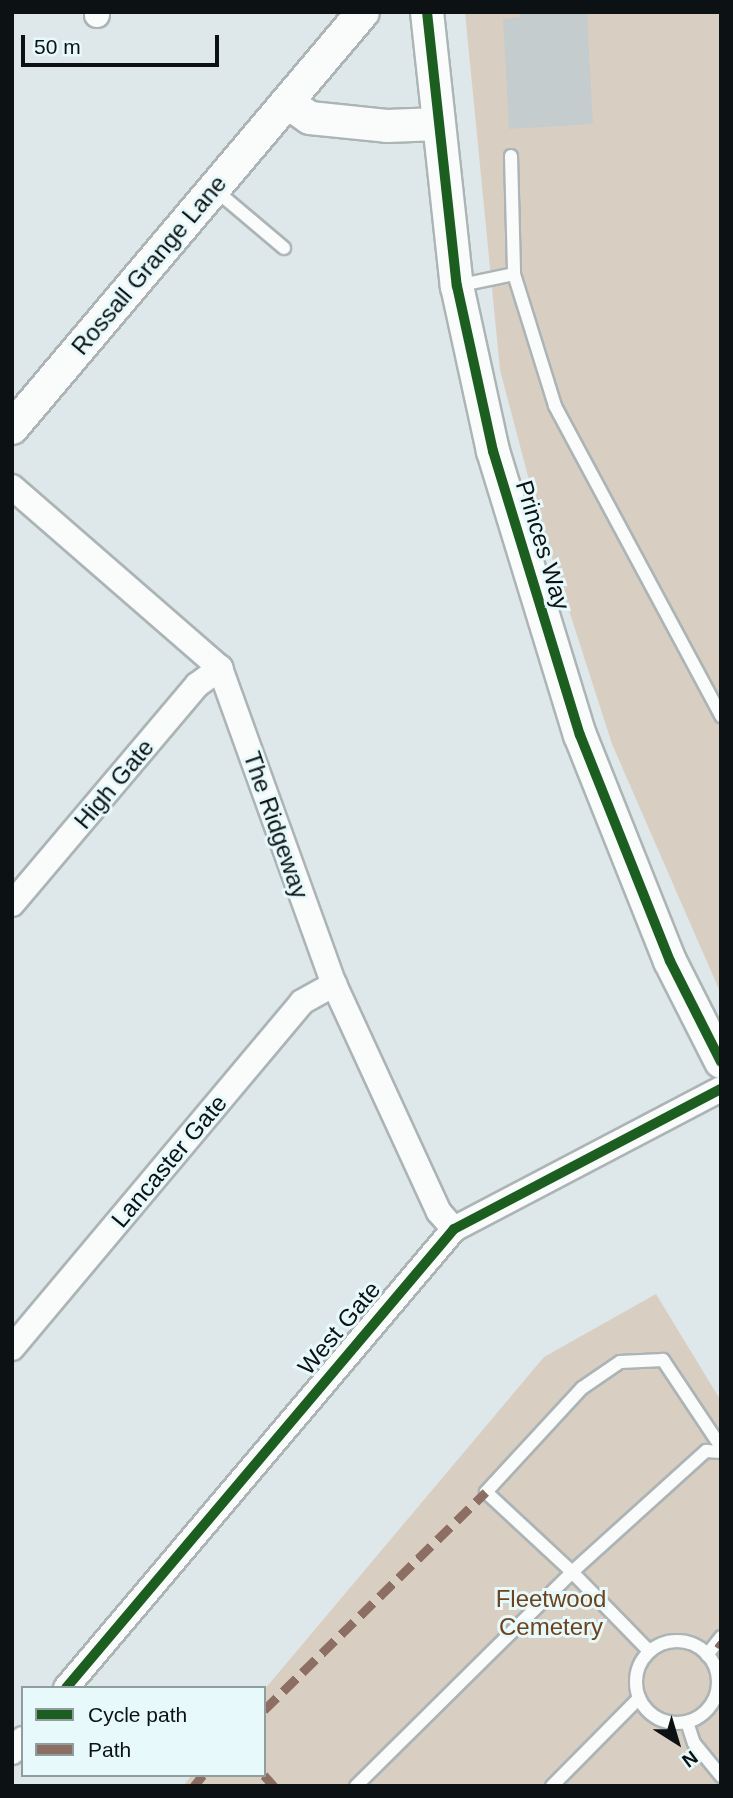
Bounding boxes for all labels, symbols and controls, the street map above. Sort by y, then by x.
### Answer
scale bar [24,21,222,65]
text: 50 m [34,35,81,58]
street label: Rossall Grange Lane [66,169,232,361]
street label: Princes Way [510,477,576,613]
street label: High Gate [68,733,160,835]
street label: The Ridgeway [237,748,315,902]
street label: Lancaster Gate [105,1089,233,1233]
street label: West Gate [292,1275,386,1381]
park label: Fleetwood Cemetery [496,1585,606,1641]
legend [21,1686,266,1777]
text: Cycle path [88,1703,187,1726]
north arrow [642,1707,712,1777]
text: Path [88,1738,131,1761]
text: N [678,1747,702,1772]

